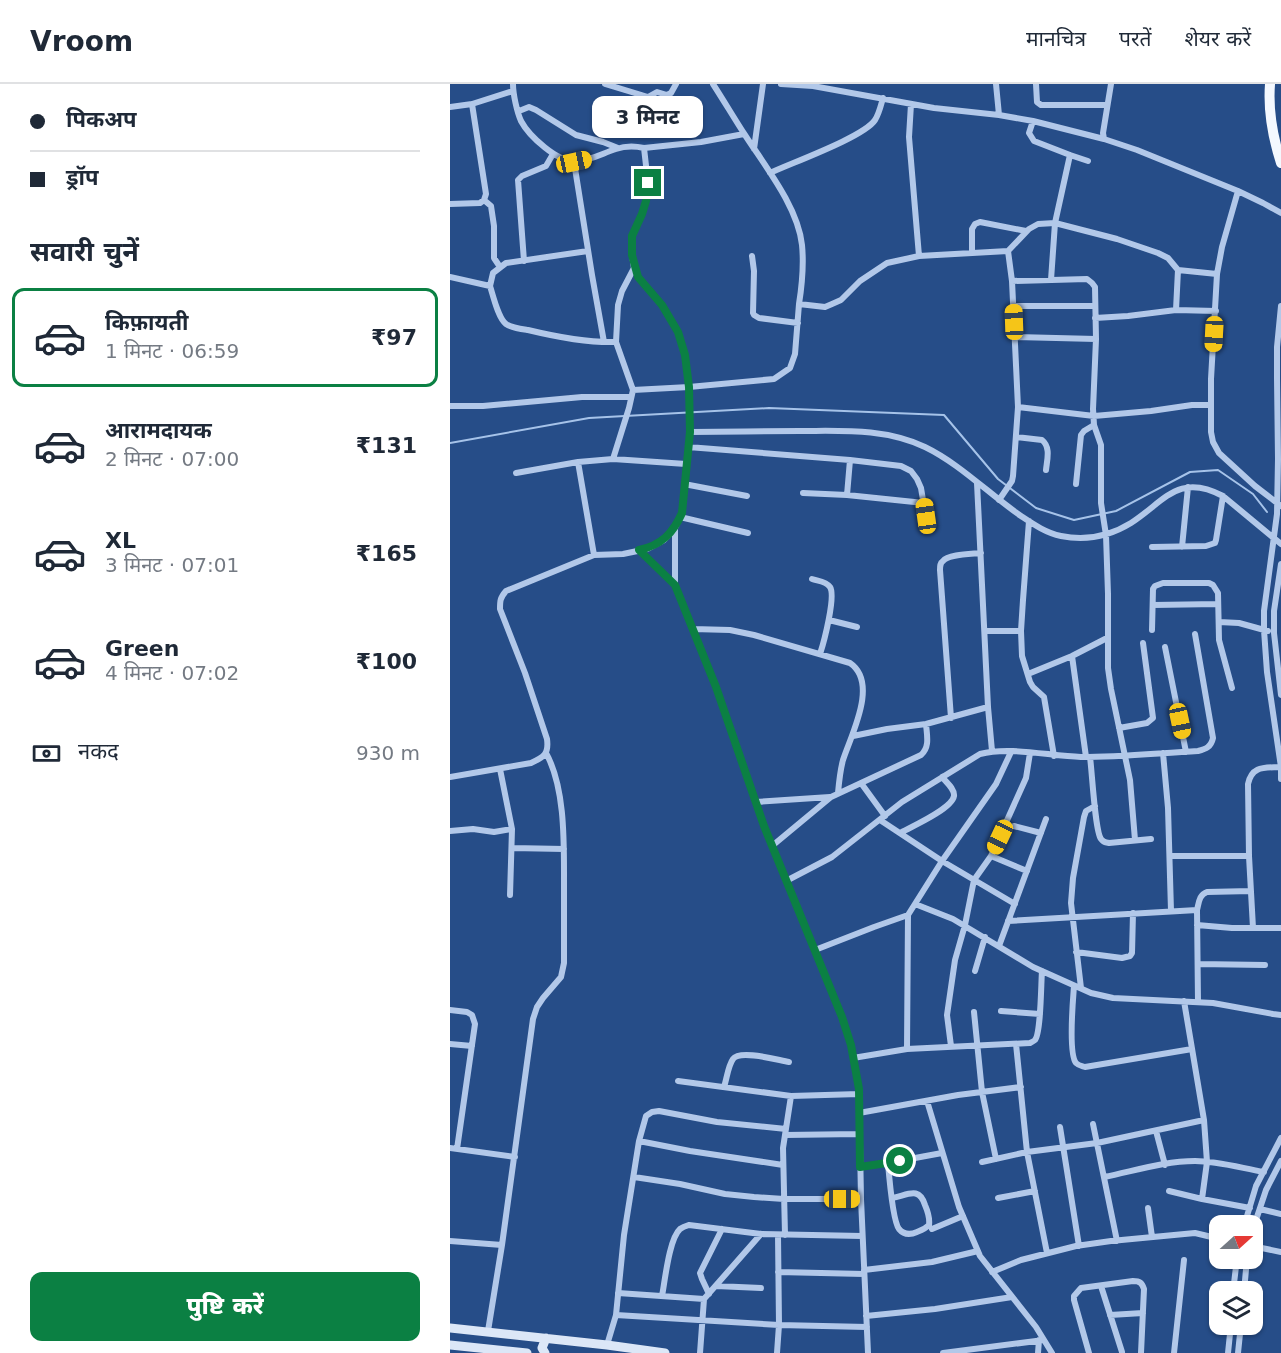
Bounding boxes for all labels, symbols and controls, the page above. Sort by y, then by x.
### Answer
text: Vroom [30,25,133,58]
text: मानचित्र [1026,27,1086,51]
text: परतें [1119,27,1152,51]
text: शेयर करें [1185,27,1251,51]
callout: 3 मिनट [592,96,704,138]
text: 3 मिनट [616,105,679,129]
text: पिकअप [66,107,137,132]
car [555,149,593,175]
text: ड्रॉप [66,165,99,190]
route end [634,169,661,196]
text: सवारी चुनें [30,236,139,267]
car [1004,304,1024,340]
text: किफ़ायती [105,310,189,335]
icon: car [33,311,87,365]
car [1204,316,1224,352]
text: ₹97 [371,325,417,350]
text: 1 मिनट · 06:59 [105,339,239,363]
text: आरामदायक [105,418,212,443]
icon: car [33,419,87,473]
text: ₹131 [356,433,417,458]
text: 2 मिनट · 07:00 [105,447,239,471]
car [915,497,937,535]
icon: car [33,527,87,581]
text: XL [105,528,136,553]
text: ₹165 [356,541,417,566]
text: 3 मिनट · 07:01 [105,553,239,577]
icon: car [33,635,87,689]
text: Green [105,636,179,661]
text: ₹100 [356,649,417,674]
text: 4 मिनट · 07:02 [105,661,239,685]
car [1167,702,1193,740]
icon: cash [30,737,63,770]
text: नकद [78,739,119,764]
text: 930 m [356,741,420,765]
car [984,817,1016,857]
route start [886,1147,913,1174]
car [824,1190,860,1208]
north arrow [1209,1215,1263,1269]
map controls [1209,1215,1263,1335]
button: पुष्टि करें [30,1272,420,1341]
button: layers [1209,1281,1263,1335]

